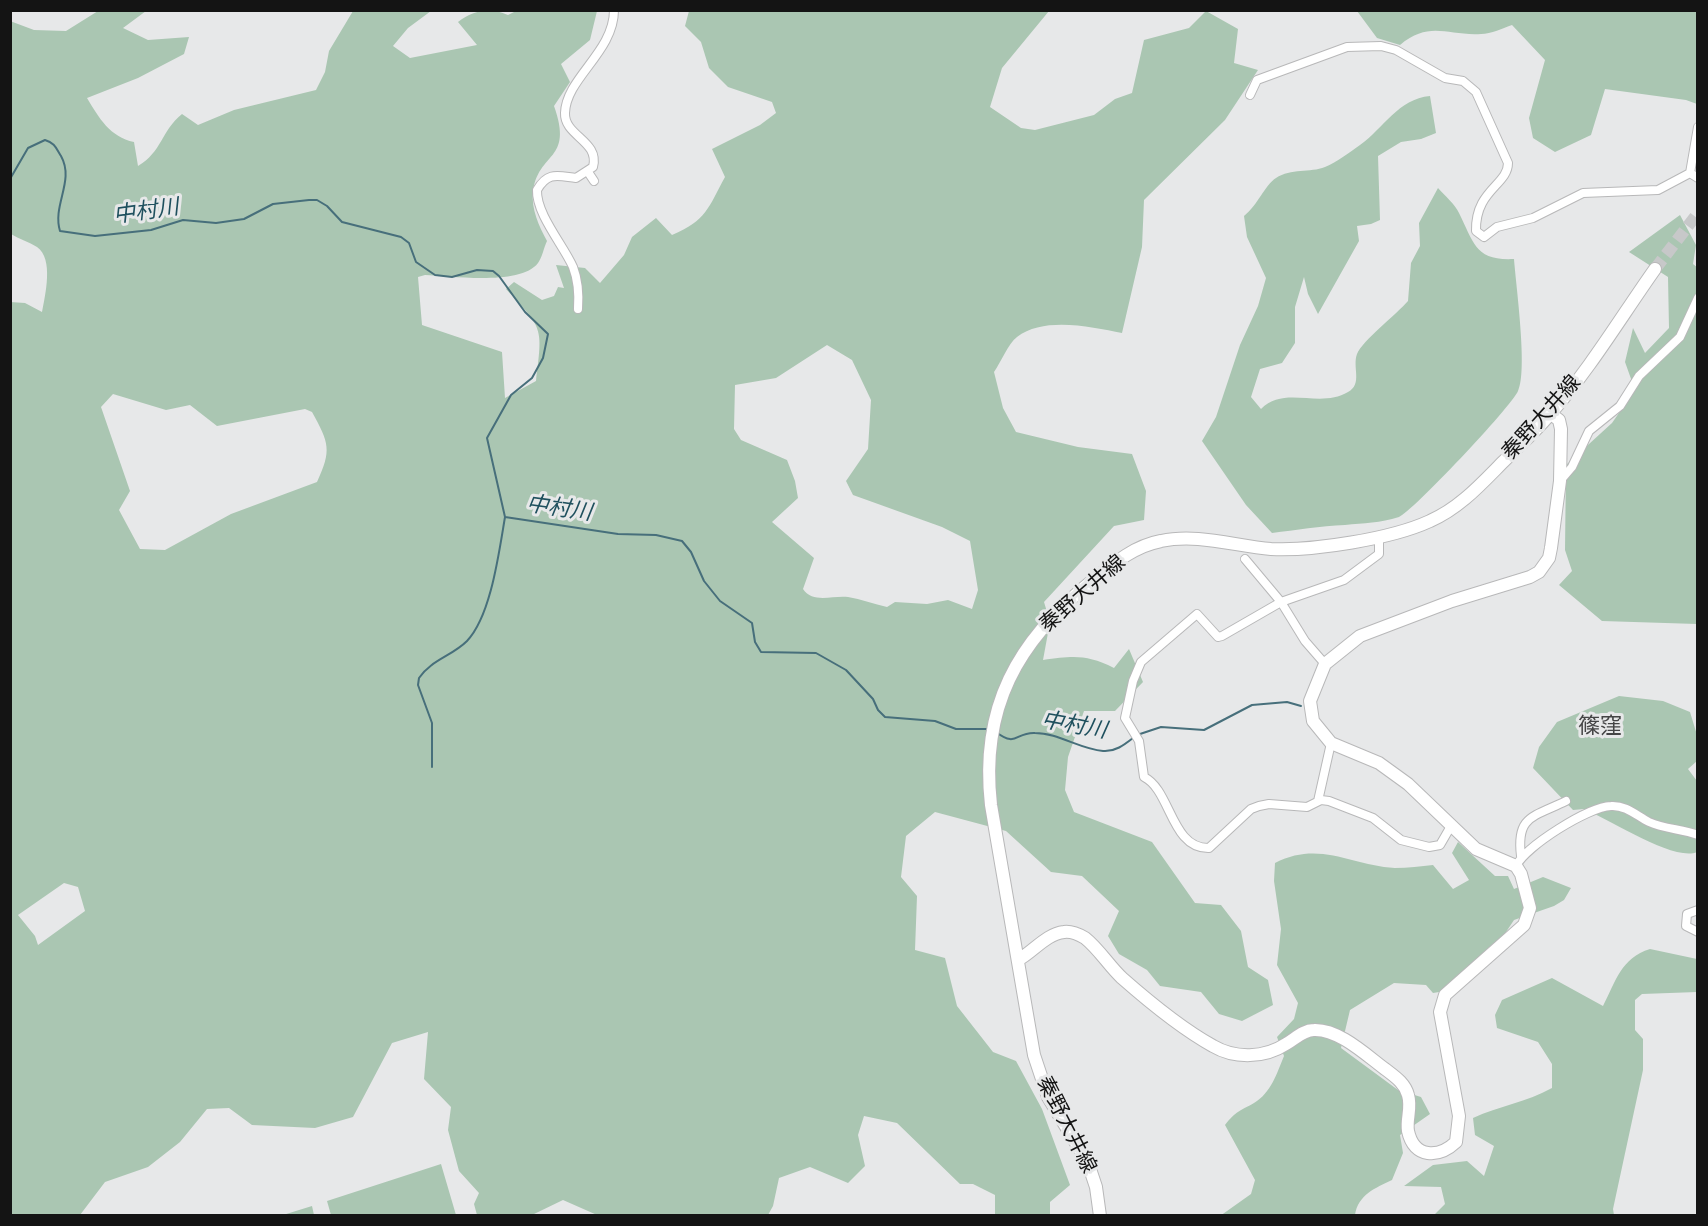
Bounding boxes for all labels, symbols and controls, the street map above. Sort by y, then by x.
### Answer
water label: 中村川 [111,194,181,230]
street label: 秦野大井線 [1498,371,1586,465]
water label: 中村川 [524,491,594,527]
street label: 秦野大井線 [1035,550,1131,638]
water label: 中村川 [1039,707,1109,745]
district label: 篠窪 [1578,714,1622,740]
street label: 秦野大井線 [1031,1073,1101,1177]

